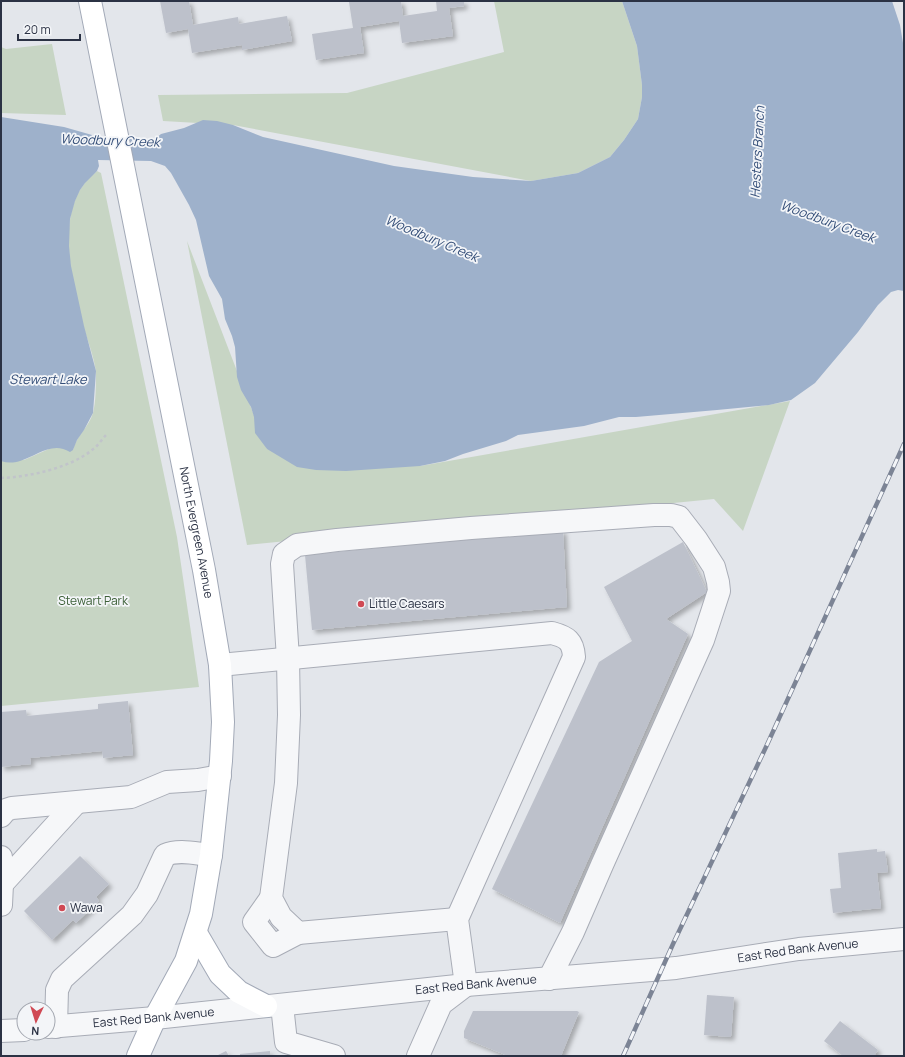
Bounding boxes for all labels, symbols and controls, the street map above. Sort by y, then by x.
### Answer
scale bar [18,16,80,42]
text: 20 m [24,21,51,38]
water label: Hesters Branch [746,104,768,198]
water label: Woodbury Creek [60,129,163,151]
water label: Woodbury Creek [778,196,880,247]
water label: Woodbury Creek [383,210,484,267]
water label: Stewart Lake [9,370,88,388]
street label: North Evergreen Avenue [175,465,218,599]
park label: Stewart Park [58,592,129,609]
place label: Little Caesars [369,595,445,612]
marker: Little Caesars [356,599,366,609]
place label: Wawa [70,899,103,916]
marker: Wawa [57,903,67,913]
street label: East Red Bank Avenue [736,934,859,966]
street label: East Red Bank Avenue [414,970,537,998]
north arrow [16,1001,56,1041]
street label: East Red Bank Avenue [92,1003,215,1031]
text: N [31,1024,40,1039]

